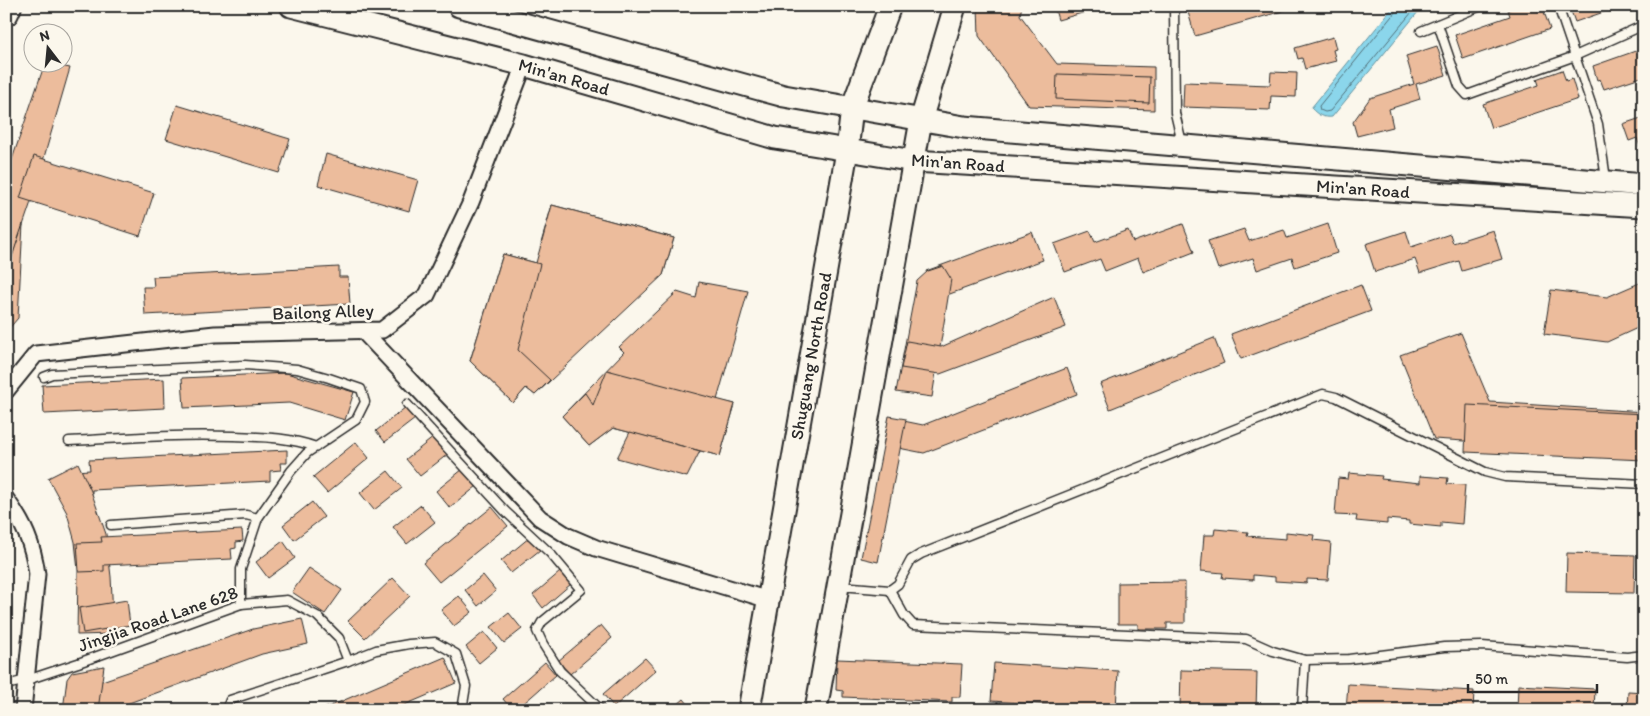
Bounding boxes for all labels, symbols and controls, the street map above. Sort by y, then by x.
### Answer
north arrow [22,22,72,72]
text: N [38,27,51,45]
street label: Min'an Road [516,53,612,101]
street label: Min'an Road [910,149,1006,177]
street label: Min'an Road [1315,175,1411,203]
street label: Shuguang North Road [785,270,837,441]
street label: Bailong Alley [272,299,375,325]
street label: Jingjia Road Lane 628 [75,581,241,657]
scale bar [1468,661,1596,693]
text: 50 m [1475,670,1508,688]

